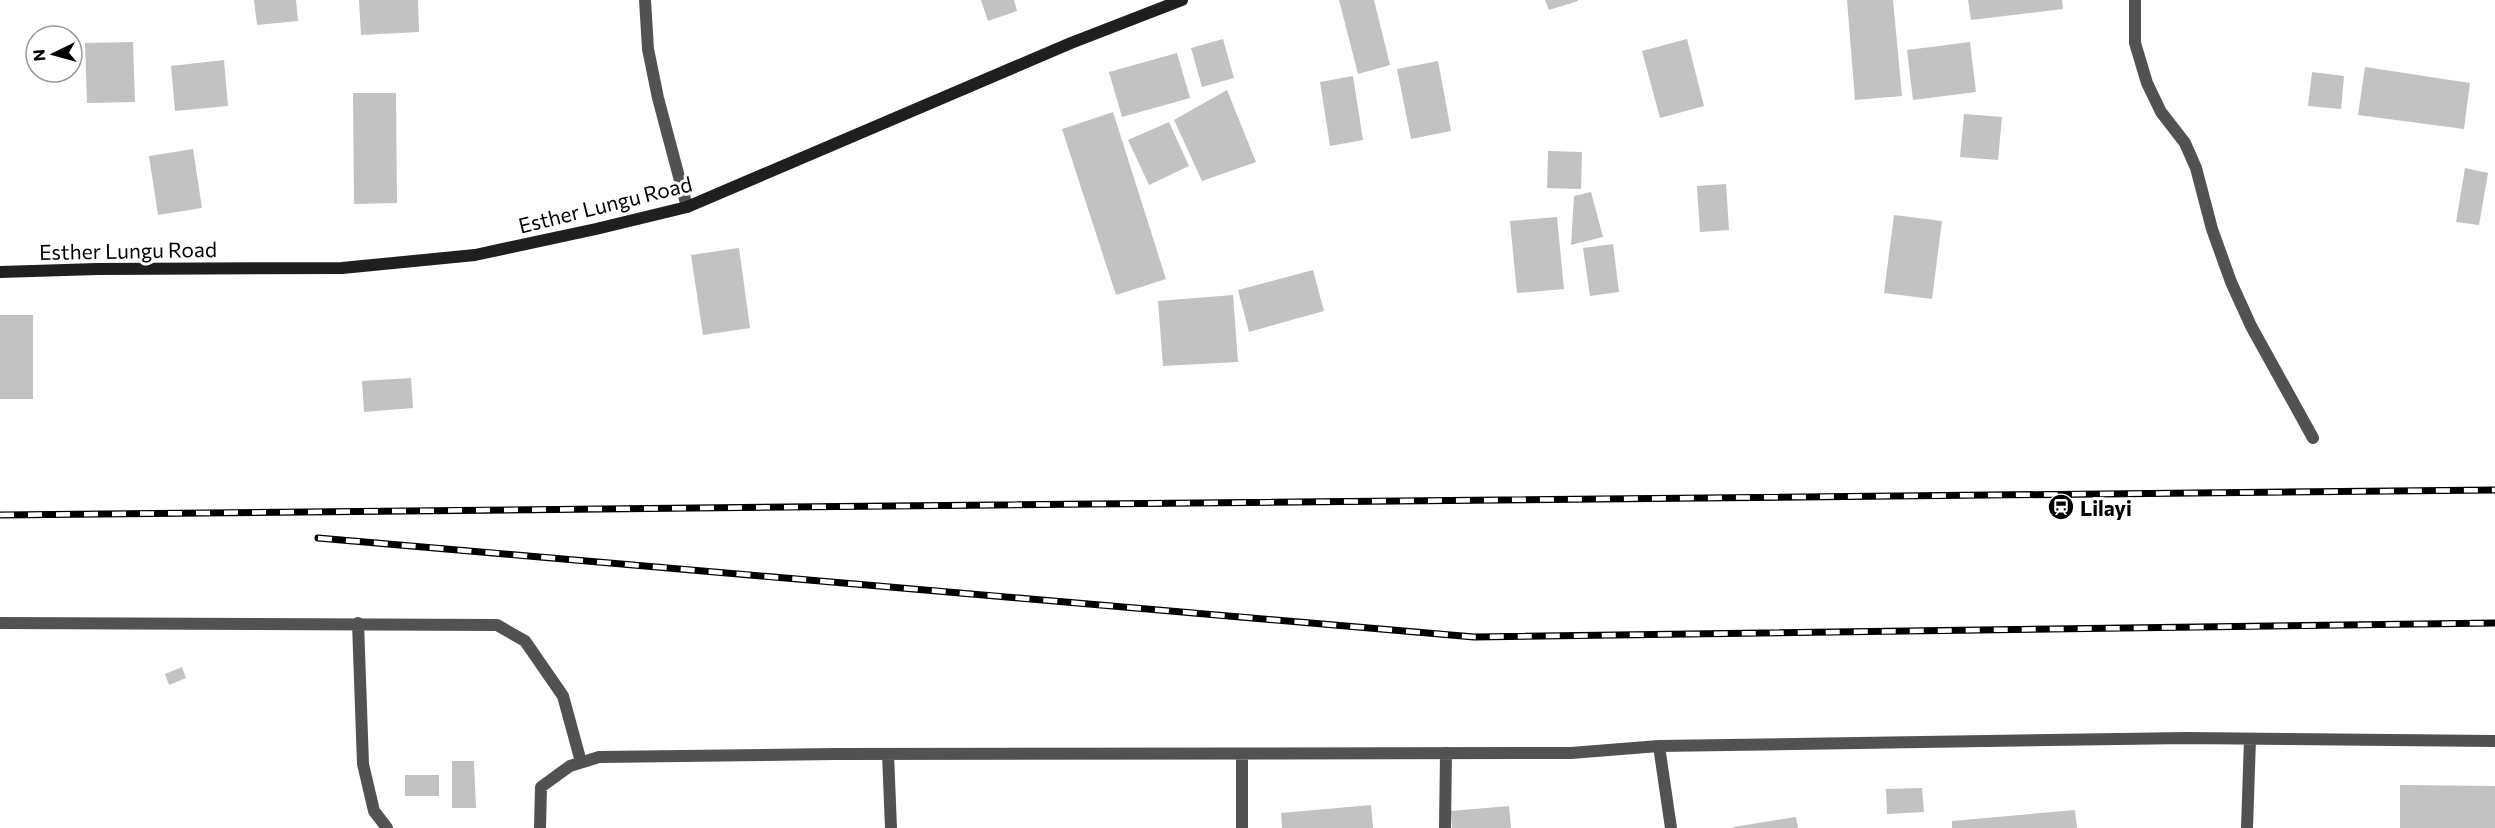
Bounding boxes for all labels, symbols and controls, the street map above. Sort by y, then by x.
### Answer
north arrow [24,24,84,84]
text: N [29,49,49,62]
street label: Esther Lungu Road [516,170,694,238]
street label: Esther Lungu Road [39,236,217,264]
station icon: Lilayi [2046,492,2076,522]
place label: Lilayi [2080,495,2132,520]

